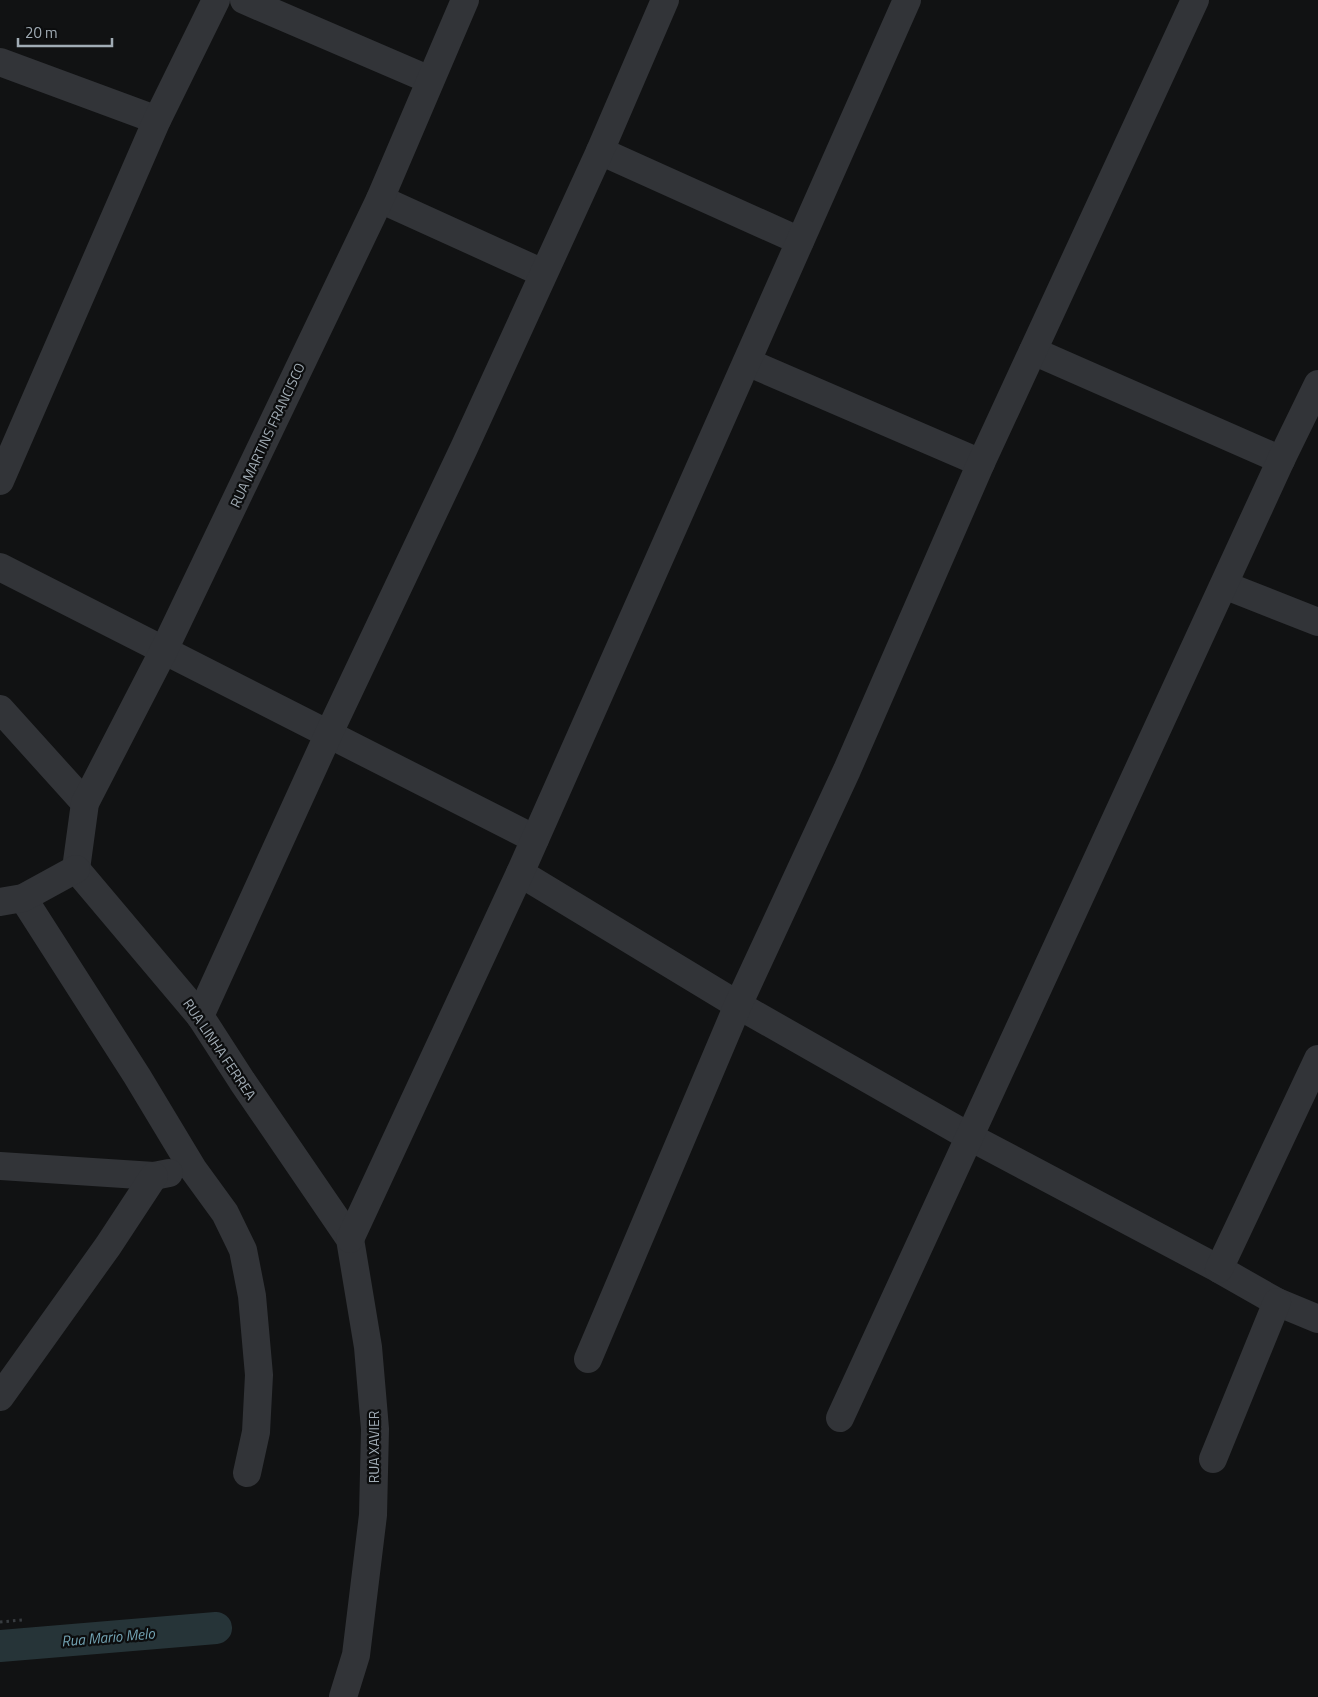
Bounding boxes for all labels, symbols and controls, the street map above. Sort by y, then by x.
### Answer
scale bar [18,15,111,47]
text: 20 m [25,21,58,44]
street label: RUA MARTINS FRANCISCO [224,359,310,511]
street label: RUA LINHA FERREA [178,994,262,1104]
street label: RUA XAVIER [363,1411,384,1483]
water label: Rua Mario Melo [60,1621,156,1653]

